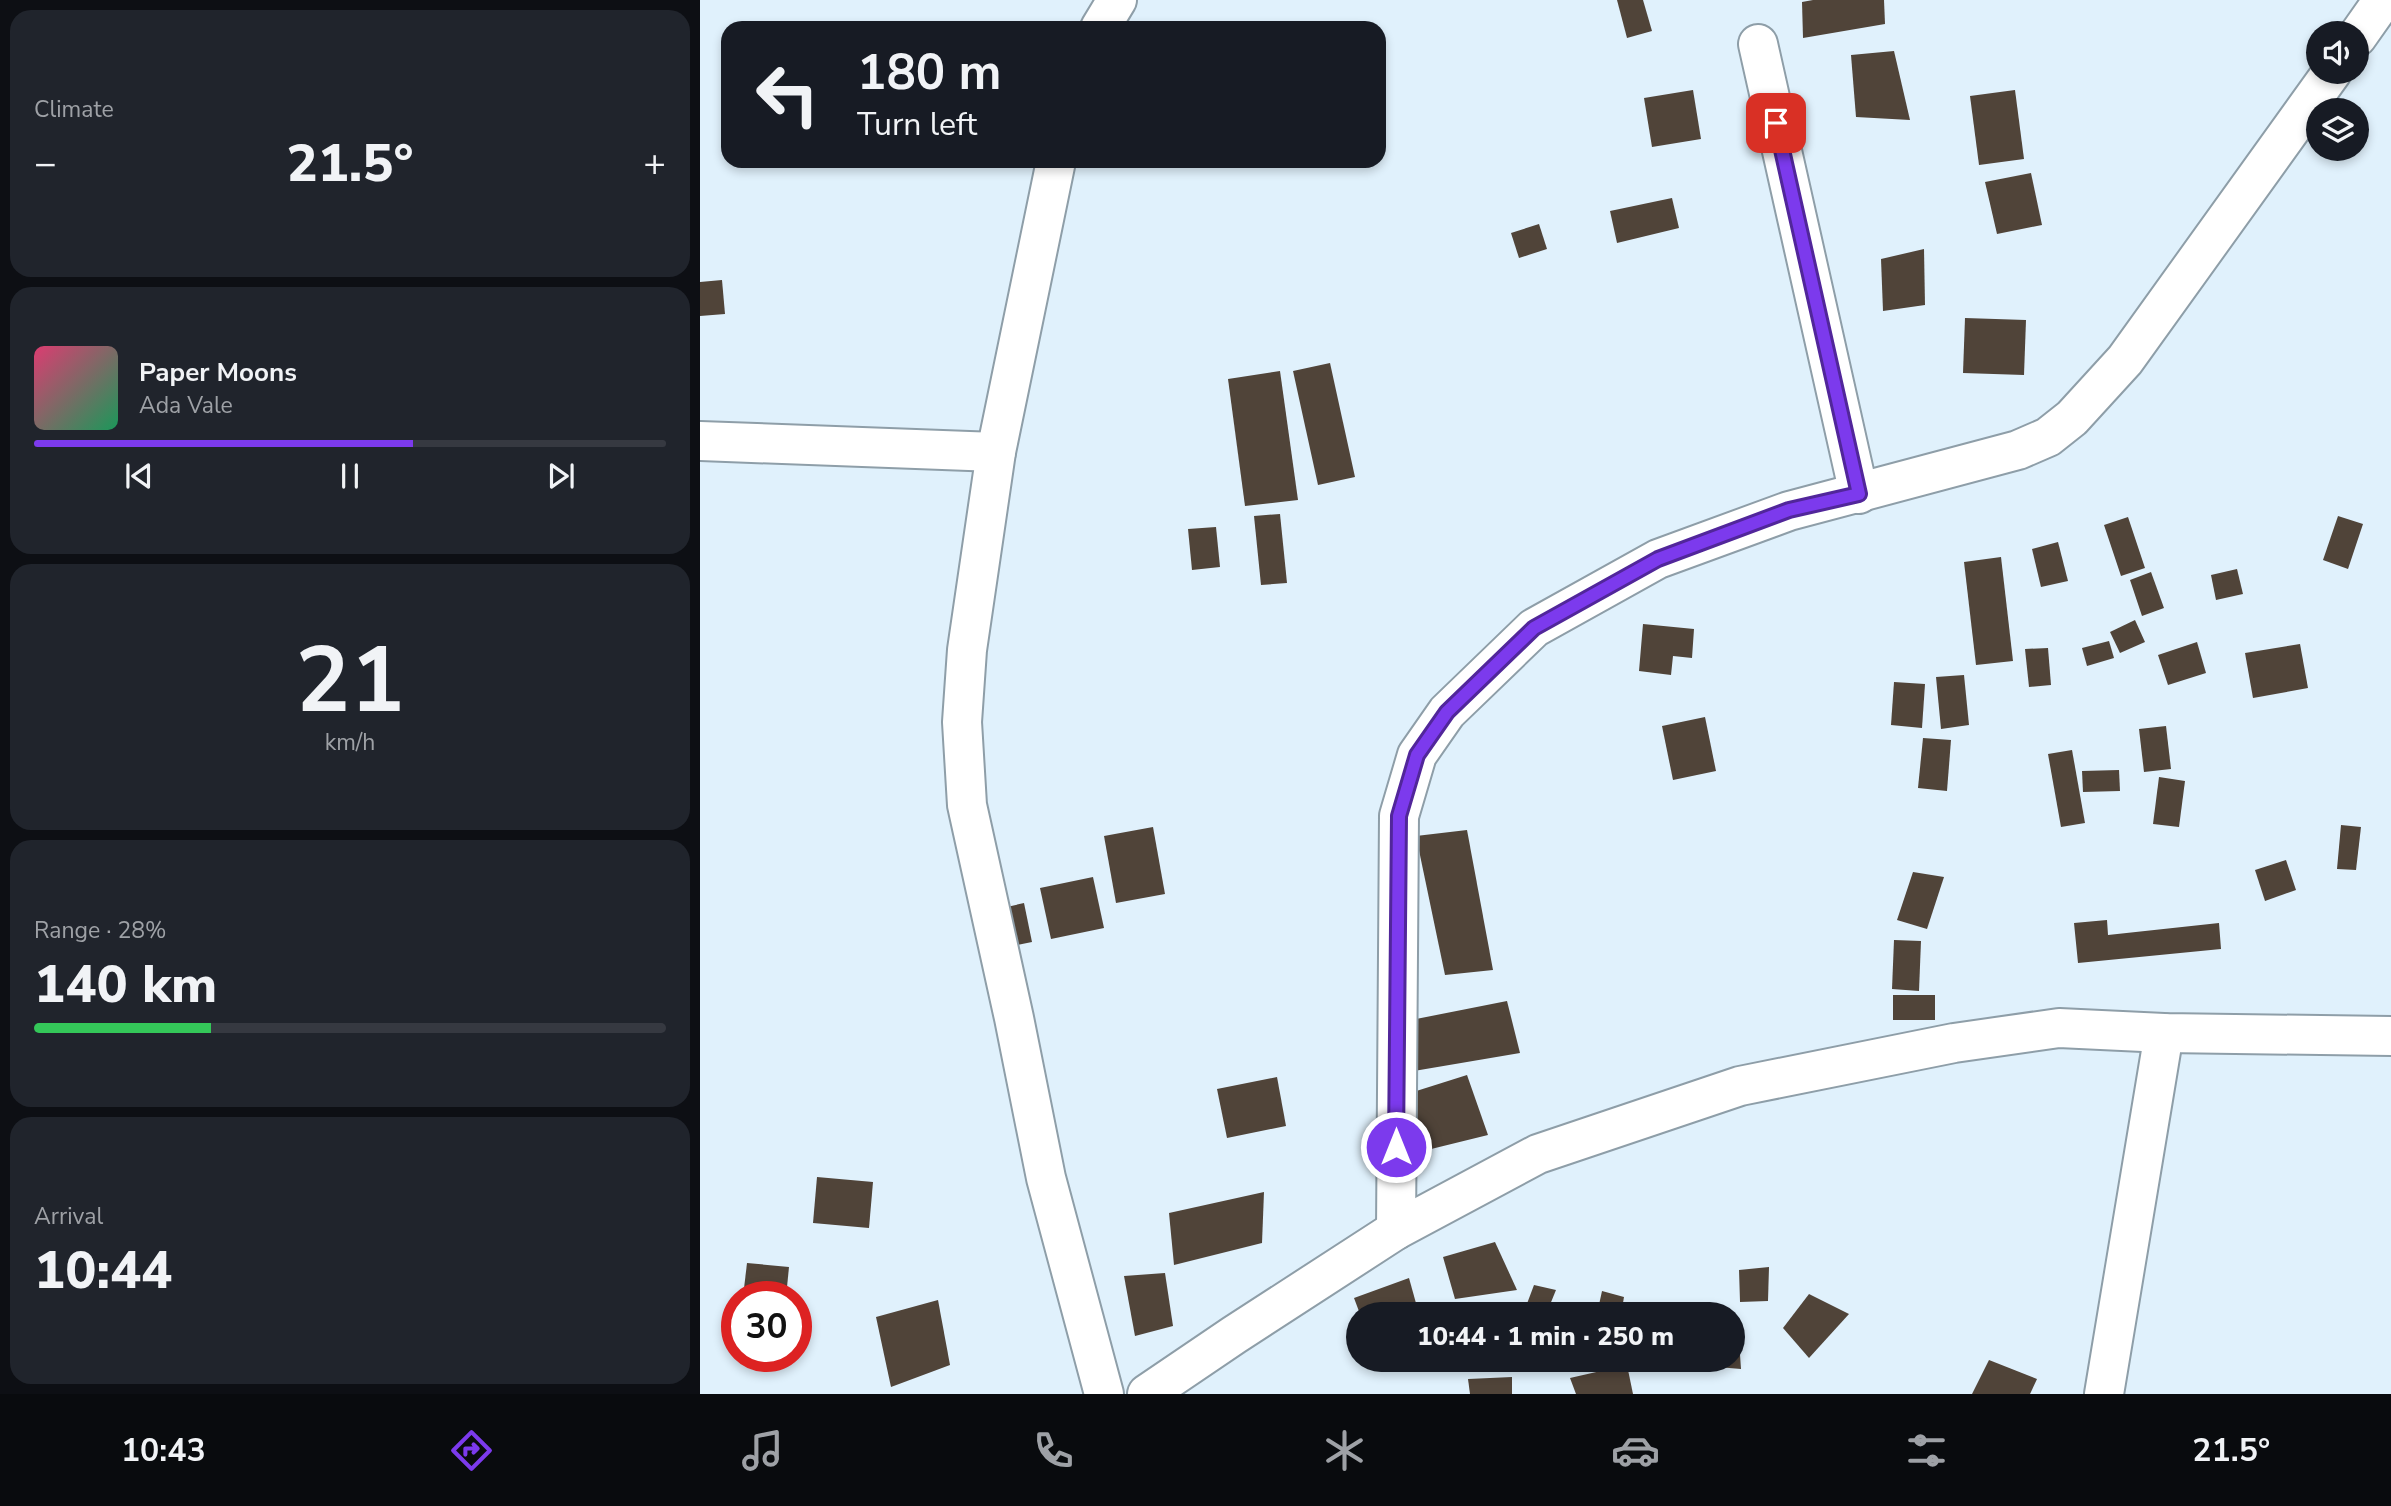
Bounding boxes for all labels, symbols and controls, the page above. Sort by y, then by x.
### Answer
map controls [2306,21,2369,161]
button: sound [2306,21,2369,84]
text: 180 m [857,39,1001,106]
icon: left [742,49,833,140]
pin [1746,93,1806,153]
text: Climate [34,94,114,125]
button: layers [2306,98,2369,161]
text: Turn left [857,103,977,146]
icon: arrive [1757,104,1795,142]
text: 21.5° [286,128,414,199]
text: − [34,138,57,189]
text: + [643,138,666,189]
text: Paper Moons [139,355,297,390]
text: Ada Vale [139,390,233,421]
icon: previous [120,457,158,495]
icon: pause [331,457,369,495]
icon: next [542,457,580,495]
text: 21 [295,619,405,743]
text: km/h [325,727,375,758]
text: Range · 28% [34,915,166,946]
text: 140 km [34,949,217,1020]
position arrow [1359,1110,1433,1184]
text: Arrival [34,1201,103,1232]
text: 10:44 [34,1235,172,1306]
speed limit sign: 30 [721,1281,812,1372]
text: 10:44 · 1 min · 250 m [1417,1319,1674,1354]
icon: directions [447,1426,496,1475]
icon: music [738,1426,787,1475]
icon: phone [1029,1426,1078,1475]
icon: climate [1320,1426,1369,1475]
icon: car [1611,1426,1660,1475]
icon: filters [1902,1426,1951,1475]
text: 10:43 [121,1429,206,1472]
text: 21.5° [2192,1429,2270,1472]

